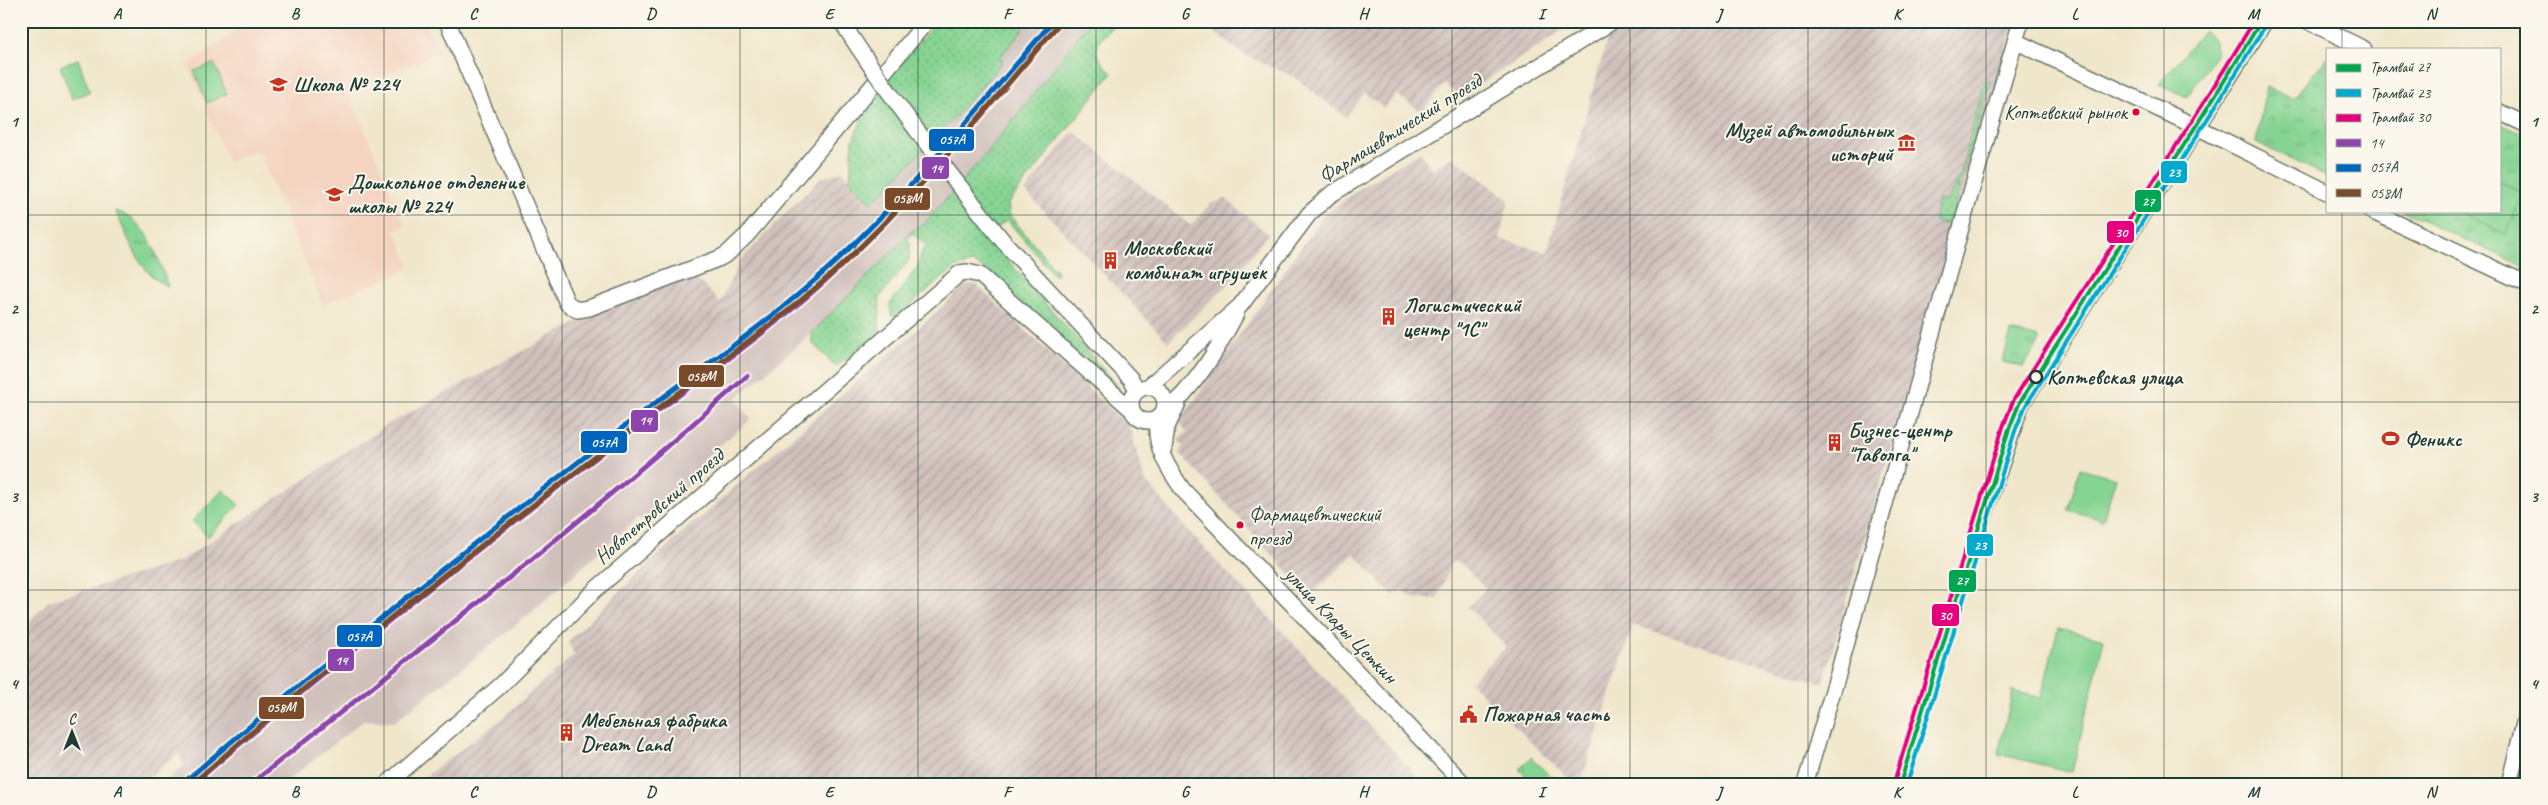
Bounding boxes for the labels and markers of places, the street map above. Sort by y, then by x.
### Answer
place label: Школа № 224 [293,71,401,97]
school or university icon: Школа № 224 [269,74,289,94]
place label: Коптевский рынок [2004,100,2129,125]
marker: Коптевский рынок [2131,107,2141,117]
place label: Музей автомобильных историй [1725,117,1895,167]
museum icon: Музей автомобильных историй [1897,132,1917,152]
place label: Дошкольное отделение школы № 224 [348,169,526,219]
school or university icon: Дошкольное отделение школы № 224 [324,184,344,204]
place label: Московский комбинат игрушек [1124,235,1268,286]
building icon: Московский комбинат игрушек [1100,250,1120,270]
place label: Логистический центр "1С" [1403,292,1523,342]
building icon: Логистический центр "1С" [1379,307,1399,327]
place label: Коптевская улица [2047,364,2184,391]
marker: Коптевская улица [2029,370,2043,384]
place label: Бизнес-центр "Таволга" [1848,417,1954,467]
place label: Феникс [2405,426,2462,452]
sports icon: Феникс [2381,429,2401,449]
building icon: Бизнес-центр "Таволга" [1824,432,1844,452]
place label: Фармацевтический проезд [1249,502,1383,551]
marker: Фармацевтический проезд [1235,520,1245,530]
place label: Пожарная часть [1483,701,1611,727]
public building icon: Пожарная часть [1459,704,1479,724]
place label: Мебельная фабрика Dream Land [581,707,728,757]
building icon: Мебельная фабрика Dream Land [557,722,577,742]

